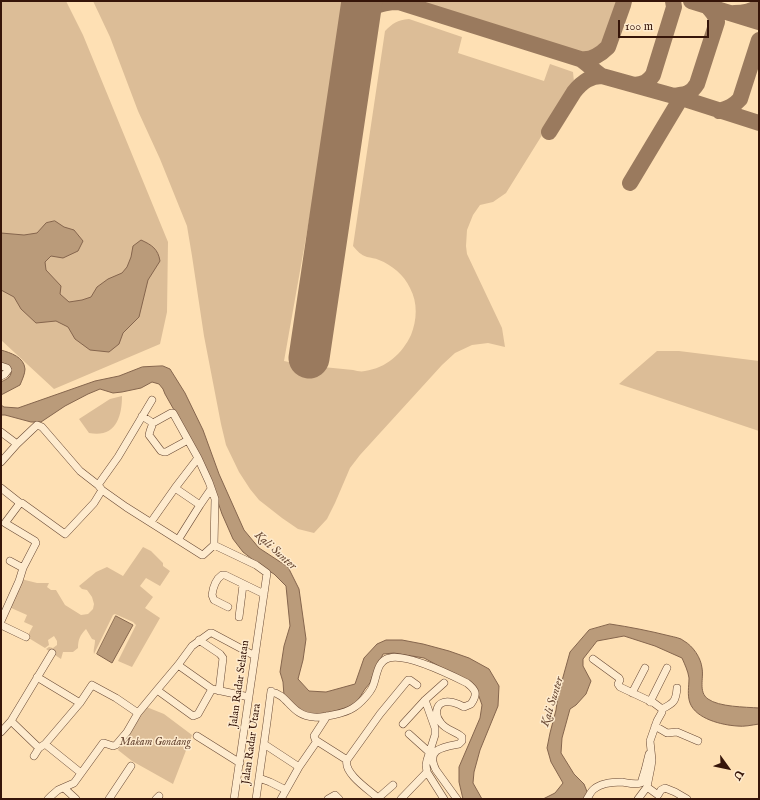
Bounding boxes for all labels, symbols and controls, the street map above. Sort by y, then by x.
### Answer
scale bar [620,12,711,38]
text: 100 m [625,19,653,34]
water label: Kali Sunter [251,528,299,574]
street label: Jalan Radar Selatan [227,640,253,728]
water label: Kali Sunter [539,675,567,729]
street label: Jalan Radar Utara [240,703,264,785]
park label: Makam Gondang [119,736,191,750]
north arrow [708,748,748,788]
text: U [730,767,746,782]

